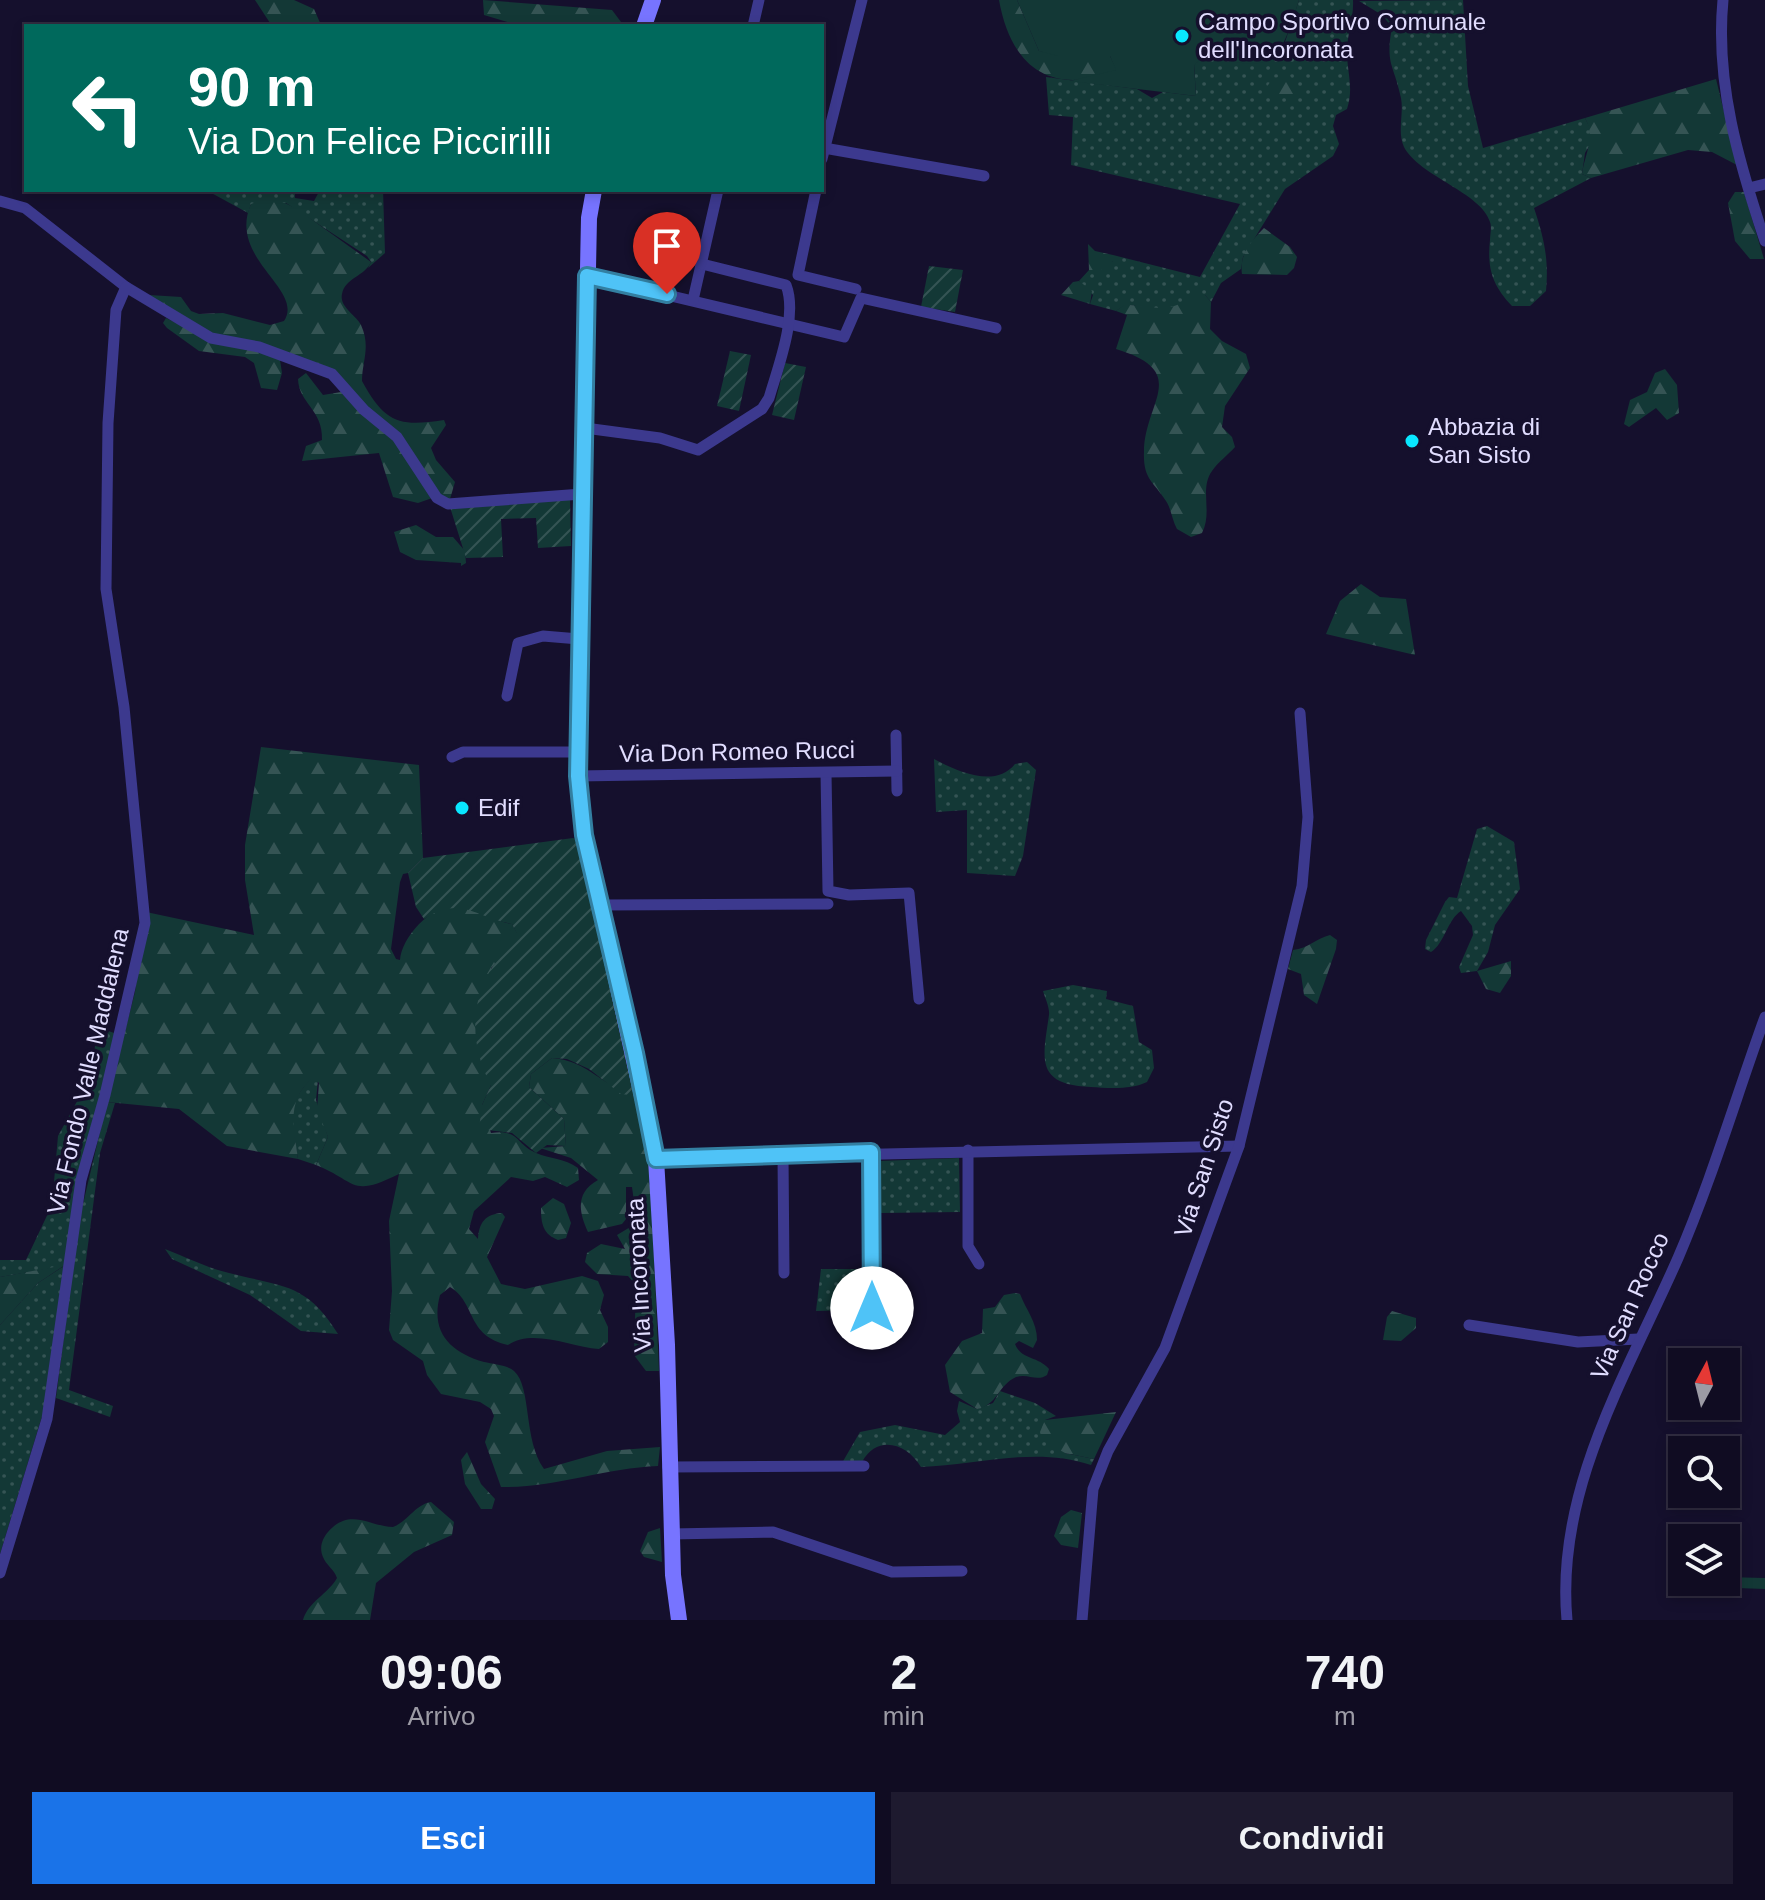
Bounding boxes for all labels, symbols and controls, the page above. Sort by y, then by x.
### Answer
place label: Campo Sportivo Comunale dell'Incoronata [1198,8,1486,63]
marker: Campo Sportivo Comunale dell'Incoronata [1173,27,1191,45]
text: 90 m [188,55,316,118]
icon: left [56,56,160,160]
text: Via Don Felice Piccirilli [188,121,551,162]
pin [633,212,701,294]
icon: arrive [645,224,689,268]
place label: Abbazia di San Sisto [1428,413,1540,468]
marker: Abbazia di San Sisto [1403,432,1421,450]
street label: Via Don Romeo Rucci [619,736,855,767]
place label: Edif [478,794,520,821]
marker: Edif [453,799,471,817]
street label: Via Fondo Valle Maddalena [41,925,134,1217]
street label: Via San Sisto [1168,1095,1239,1240]
street label: Via Incoronata [621,1197,656,1353]
street label: Via San Rocco [1585,1228,1674,1384]
position arrow [830,1266,914,1350]
north arrow [1668,1348,1740,1420]
map controls [1668,1348,1740,1596]
button: search [1668,1436,1740,1508]
button: layers [1668,1524,1740,1596]
text: 09:06 [380,1646,503,1699]
text: 2 [890,1646,917,1699]
text: 740 [1305,1646,1385,1699]
text: Arrivo [407,1701,475,1731]
text: min [883,1701,925,1731]
text: m [1334,1701,1356,1731]
button: Esci [32,1792,875,1884]
button: Condividi [891,1792,1733,1884]

